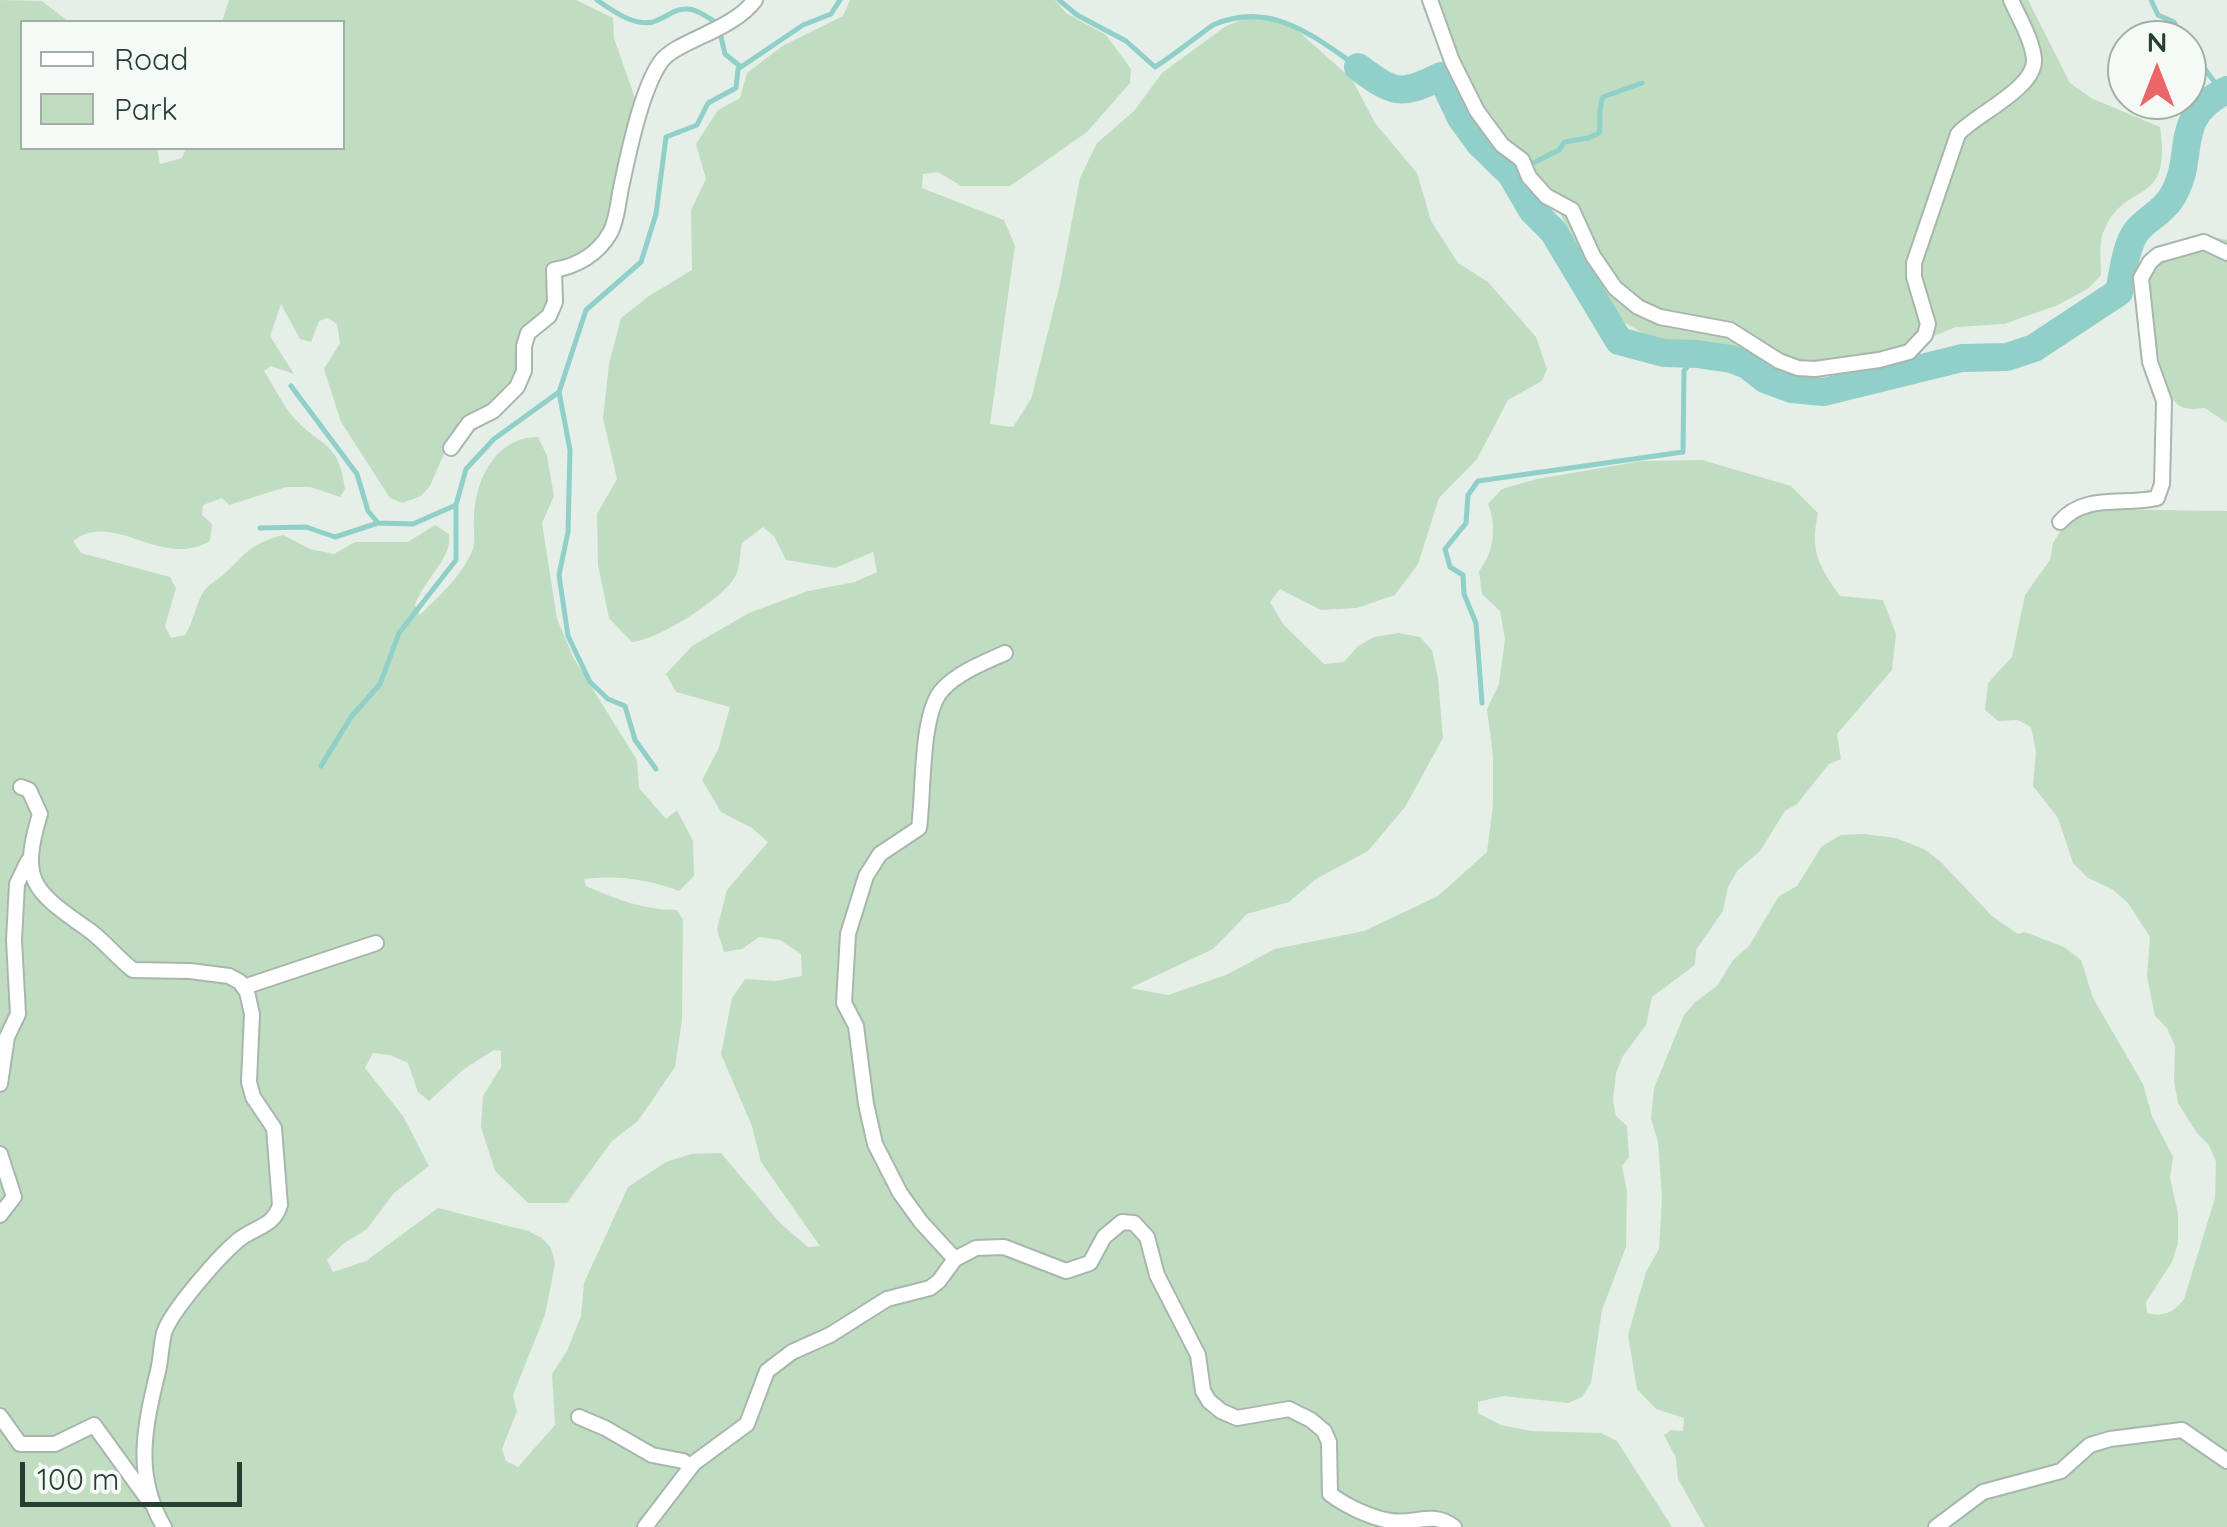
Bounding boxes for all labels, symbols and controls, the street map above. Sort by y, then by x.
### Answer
legend [20,20,345,150]
north arrow [2107,20,2207,120]
text: N [2147,24,2167,59]
text: Road [114,40,188,78]
text: Park [114,90,178,128]
scale bar [25,1442,248,1504]
text: 100 m [37,1460,119,1498]

